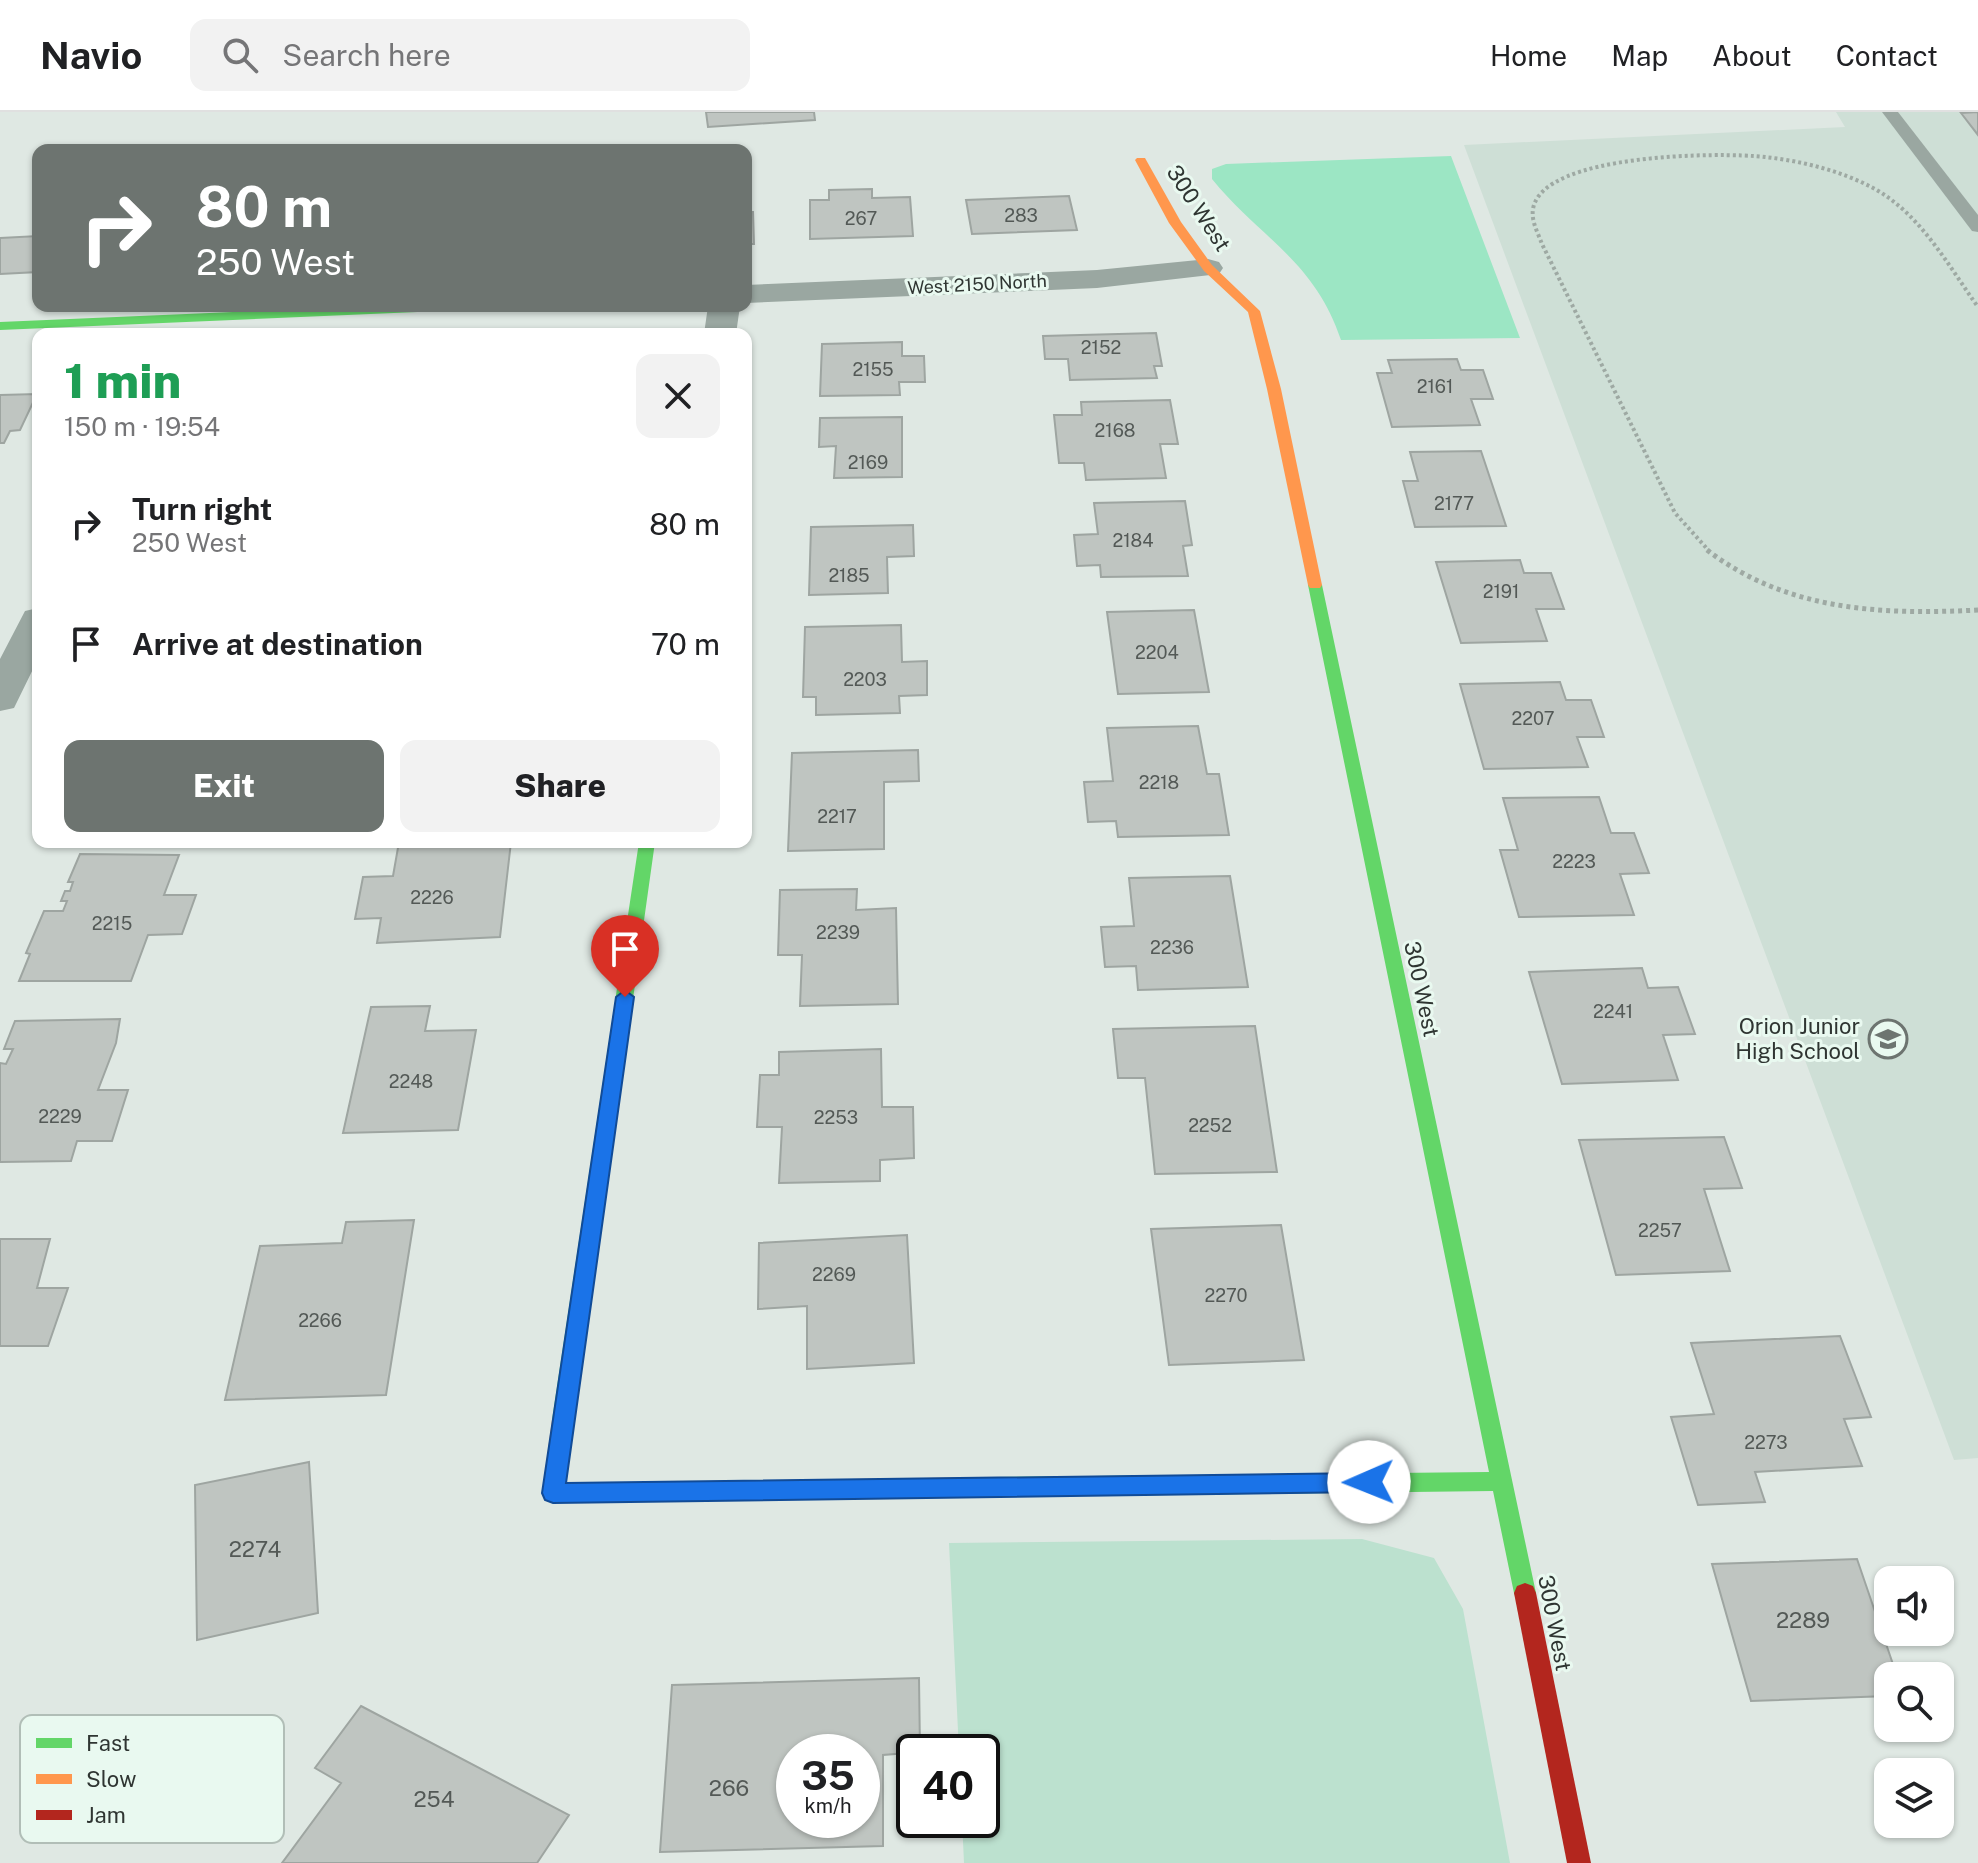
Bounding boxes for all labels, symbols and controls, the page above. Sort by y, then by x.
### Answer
search box [190,19,750,91]
text: Navio [40,33,142,78]
icon: search [218,33,262,77]
text: Search here [282,37,451,73]
text: Home [1490,39,1567,72]
text: Map [1611,39,1668,72]
text: About [1712,39,1792,72]
text: Contact [1836,39,1938,72]
street label: 300 West [1162,160,1236,256]
text: 80 m [196,174,332,240]
icon: right [64,176,168,280]
house number: 283 [1004,205,1038,226]
house number: 267 [845,208,877,229]
text: 250 West [196,241,355,283]
street label: West 2150 North [907,270,1047,298]
house number: 2152 [1081,337,1121,358]
text: 1 min [64,352,181,409]
button: close [636,354,720,438]
house number: 2155 [852,359,894,380]
house number: 2161 [1417,376,1453,397]
text: 150 m · 19:54 [64,411,220,442]
house number: 2168 [1095,420,1135,441]
house number: 2169 [848,452,888,473]
text: Turn right [132,491,272,527]
house number: 2177 [1434,493,1474,514]
icon: right [64,502,108,546]
text: 80 m [649,506,720,542]
text: 250 West [132,527,247,558]
house number: 2184 [1113,530,1154,551]
house number: 2185 [828,565,870,586]
house number: 2191 [1483,581,1519,602]
icon: arrive [64,622,108,666]
text: Arrive at destination [132,626,423,662]
text: 70 m [651,626,720,662]
house number: 2204 [1135,642,1179,663]
house number: 2203 [843,669,887,690]
house number: 2207 [1512,708,1554,729]
button: Exit [64,740,384,832]
button: Share [400,740,720,832]
house number: 2218 [1139,772,1179,793]
house number: 2217 [817,806,857,827]
house number: 2223 [1552,851,1596,872]
house number: 2226 [410,887,454,908]
house number: 2215 [92,913,132,934]
pin [591,915,659,997]
house number: 2239 [816,922,860,943]
icon: arrive [603,927,647,971]
house number: 2236 [1150,937,1194,958]
street label: 300 West [1399,939,1445,1039]
house number: 2241 [1593,1001,1633,1022]
place label: Orion Junior High School [1735,1013,1860,1064]
school or university icon: Orion Junior High School [1867,1018,1909,1060]
house number: 2248 [389,1071,433,1092]
house number: 2229 [38,1106,82,1127]
house number: 2253 [814,1107,858,1128]
house number: 2252 [1188,1115,1232,1136]
house number: 2257 [1638,1220,1682,1241]
house number: 2269 [812,1264,856,1285]
house number: 2270 [1205,1285,1247,1306]
house number: 2266 [298,1310,342,1331]
house number: 2273 [1744,1432,1788,1453]
position arrow [1327,1440,1411,1524]
house number: 2274 [229,1536,282,1562]
map controls [1874,1566,1954,1838]
button: sound [1874,1566,1954,1646]
street label: 300 West [1533,1573,1577,1673]
house number: 2289 [1776,1607,1830,1633]
button: search [1874,1662,1954,1742]
legend [20,1715,284,1843]
text: Fast [86,1730,130,1756]
speed limit sign: 40 [896,1734,1000,1838]
text: 35 [801,1752,855,1799]
button: layers [1874,1758,1954,1838]
text: Slow [86,1766,136,1792]
house number: 266 [709,1775,749,1801]
house number: 254 [413,1786,455,1812]
text: km/h [804,1794,852,1818]
text: Jam [86,1802,126,1828]

